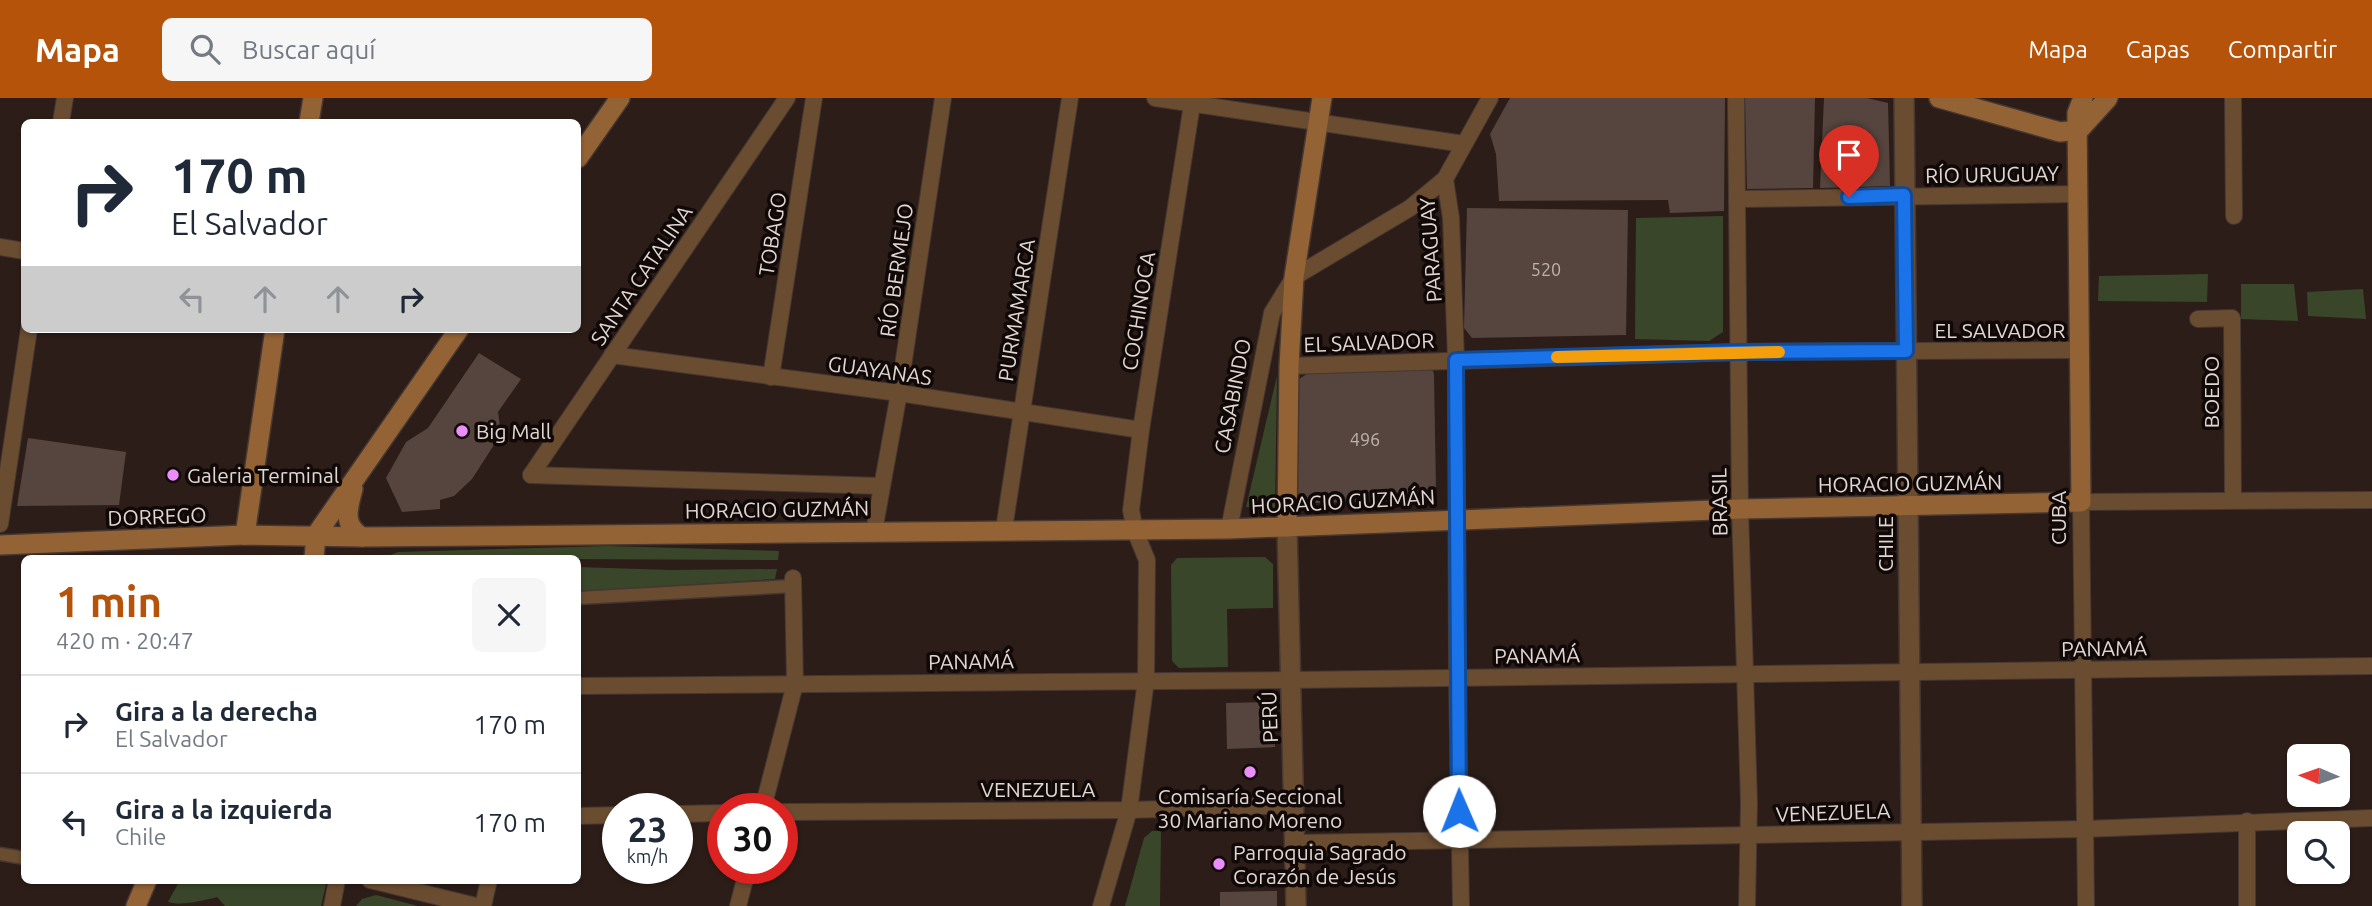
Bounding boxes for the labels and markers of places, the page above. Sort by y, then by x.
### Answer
pin [1819,125,1879,197]
place label: Big Mall [476,419,551,443]
marker: Big Mall [454,423,470,439]
place label: Galeria Terminal [187,463,339,487]
marker: Galeria Terminal [165,467,181,483]
marker: Comisaría Seccional 30 Mariano Moreno [1242,764,1258,780]
place label: Comisaría Seccional 30 Mariano Moreno [1158,784,1342,832]
place label: Parroquia Sagrado Corazón de Jesús [1233,840,1407,888]
marker: Parroquia Sagrado Corazón de Jesús [1211,856,1227,872]

